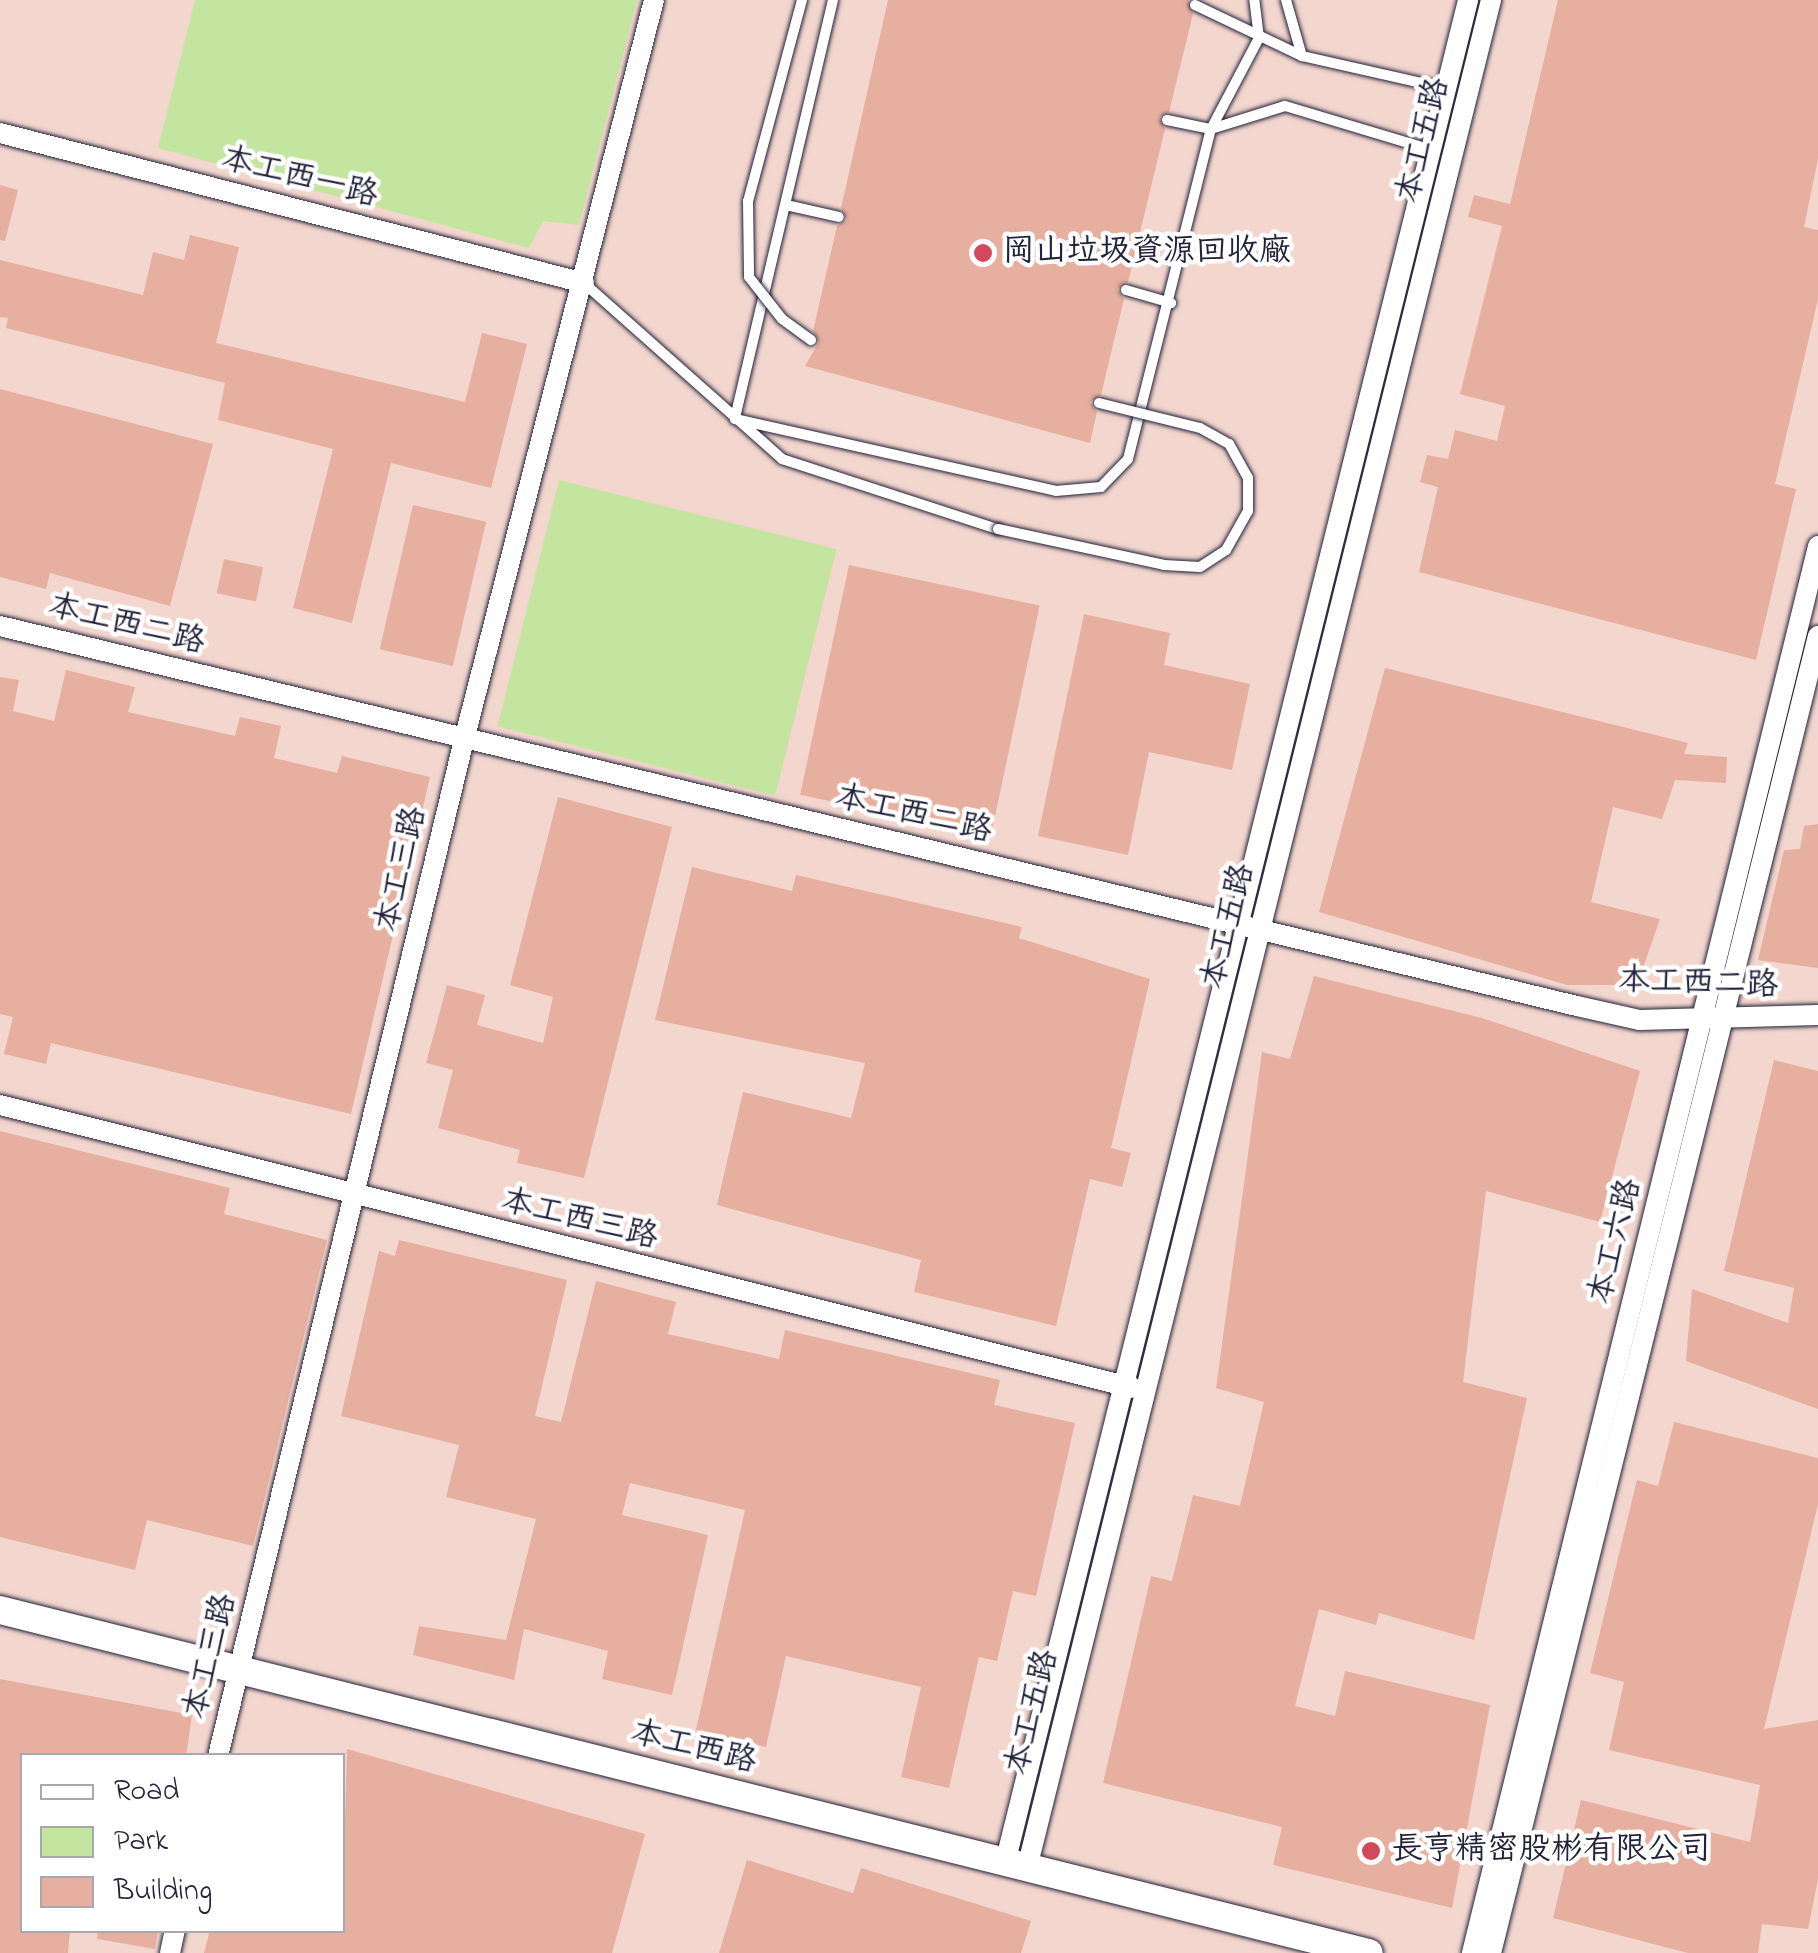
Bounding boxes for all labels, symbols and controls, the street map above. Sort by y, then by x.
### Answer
street label: 本工五路 [1391,74,1459,208]
street label: 本工西一路 [217,141,381,217]
place label: 岡山垃圾資源回收廠 [1003,234,1291,272]
marker: 岡山垃圾資源回收廠 [972,242,994,264]
street label: 本工西二路 [44,588,208,664]
street label: 本工西二路 [831,779,995,853]
street label: 本工三路 [370,803,436,937]
street label: 本工五路 [1196,860,1264,994]
street label: 本工西二路 [1617,963,1779,1007]
street label: 本工六路 [1583,1175,1651,1309]
street label: 本工西三路 [497,1183,661,1259]
street label: 本工三路 [178,1590,246,1724]
street label: 本工五路 [1000,1646,1068,1780]
street label: 本工西路 [626,1715,760,1783]
legend [20,1753,345,1933]
text: Road [114,1770,179,1814]
text: Park [114,1820,168,1864]
place label: 長亨精密股彬有限公司 [1391,1832,1711,1870]
marker: 長亨精密股彬有限公司 [1360,1840,1382,1862]
text: Building [114,1870,212,1914]

